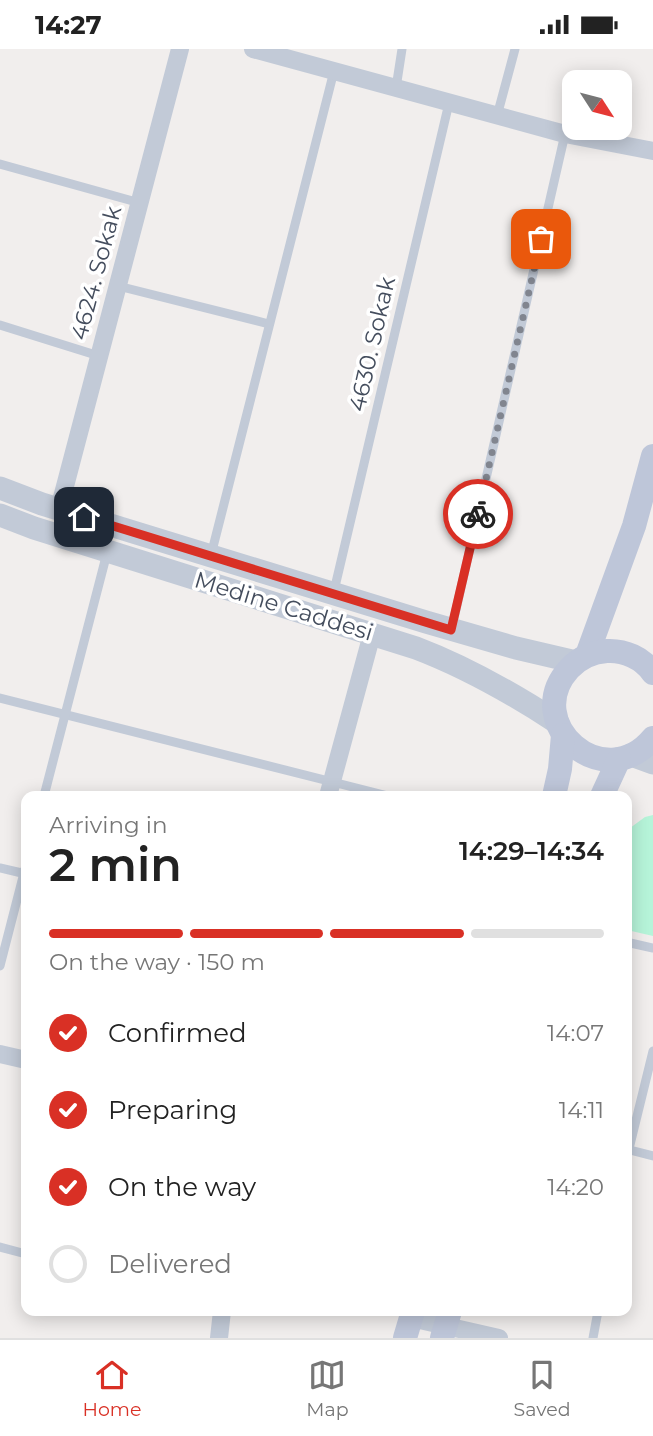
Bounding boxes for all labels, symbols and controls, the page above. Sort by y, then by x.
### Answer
text: 14:27 [35,9,102,41]
north arrow [562,70,632,140]
map controls [562,70,632,140]
street label: 4624. Sokak [65,203,127,343]
pin [511,209,571,269]
icon: bag [522,220,560,258]
street label: 4630. Sokak [343,274,401,414]
courier [443,479,513,549]
pin [54,487,114,547]
icon: bike [459,495,497,533]
icon: home [65,498,103,536]
street label: Medine Caddesi [191,566,377,646]
text: Arriving in [49,811,168,839]
text: 14:29–14:34 [459,835,604,867]
text: 2 min [49,836,182,893]
text: On the way · 150 m [49,948,265,976]
icon: check [49,1014,87,1052]
text: Confirmed [108,1017,247,1049]
text: 14:07 [547,1019,604,1047]
icon: check [49,1091,87,1129]
text: Preparing [108,1094,237,1126]
text: 14:11 [559,1096,604,1124]
icon: check [49,1168,87,1206]
text: On the way [108,1171,256,1203]
text: 14:20 [547,1173,604,1201]
text: Delivered [108,1248,232,1280]
tab: Home [82,1356,141,1421]
tab: Map [306,1356,349,1421]
tab: Saved [513,1356,571,1421]

